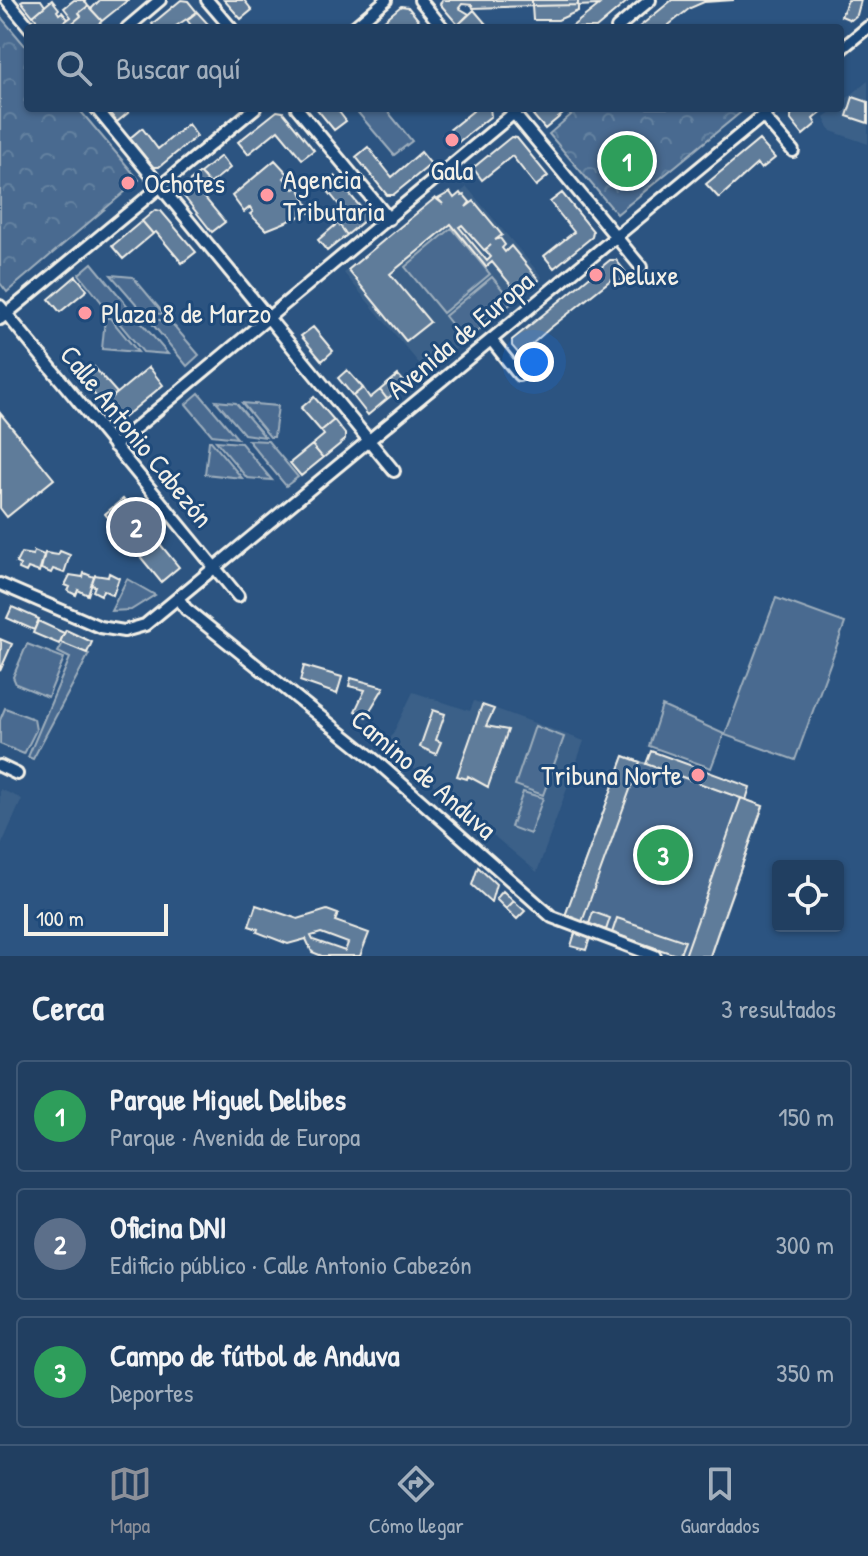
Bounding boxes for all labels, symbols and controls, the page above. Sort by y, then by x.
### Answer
search box [24,24,844,112]
icon: search [52,46,96,90]
text: Buscar aquí [116,48,241,88]
marker: Gala [443,131,461,149]
pin: 1 [601,131,653,191]
place label: Gala [431,151,473,189]
place label: Agencia Tributaria [283,160,385,230]
place label: Ochotes [144,164,225,202]
marker: Ochotes [119,174,137,192]
marker: Agencia Tributaria [258,186,276,204]
place label: Deluxe [612,256,679,294]
street label: Avenida de Europa [379,262,541,408]
marker: Deluxe [587,266,605,284]
place label: Plaza 8 de Marzo [101,294,271,332]
marker: Plaza 8 de Marzo [76,304,94,322]
street label: Calle Antonio Cabezón [51,337,223,535]
your location [514,342,554,382]
pin: 2 [110,497,162,557]
street label: Camino de Anduva [343,700,505,848]
place label: Tribuna Norte [541,756,682,794]
marker: Tribuna Norte [689,766,707,784]
pin: 3 [637,825,689,885]
map controls [772,860,844,932]
button: locate [772,860,844,932]
scale bar [24,900,168,936]
text: 100 m [36,903,84,933]
text: Cerca [32,985,104,1031]
text: 3 resultados [721,991,836,1026]
text: Parque Miguel Delibes [110,1079,346,1119]
text: 1 [55,1099,65,1134]
text: 150 m [778,1099,834,1134]
text: Parque · Avenida de Europa [110,1119,360,1154]
text: Oficina DNI [110,1207,227,1247]
text: 2 [54,1227,66,1262]
text: 300 m [775,1227,834,1262]
text: Edificio público · Calle Antonio Cabezón [110,1247,472,1282]
text: Campo de fútbol de Anduva [110,1335,400,1375]
text: 3 [54,1355,66,1390]
text: 350 m [776,1355,834,1390]
text: Deportes [110,1375,194,1410]
tab: Mapa [108,1462,152,1540]
tab: Cómo llegar [369,1462,464,1540]
tab: Guardados [680,1462,760,1540]

